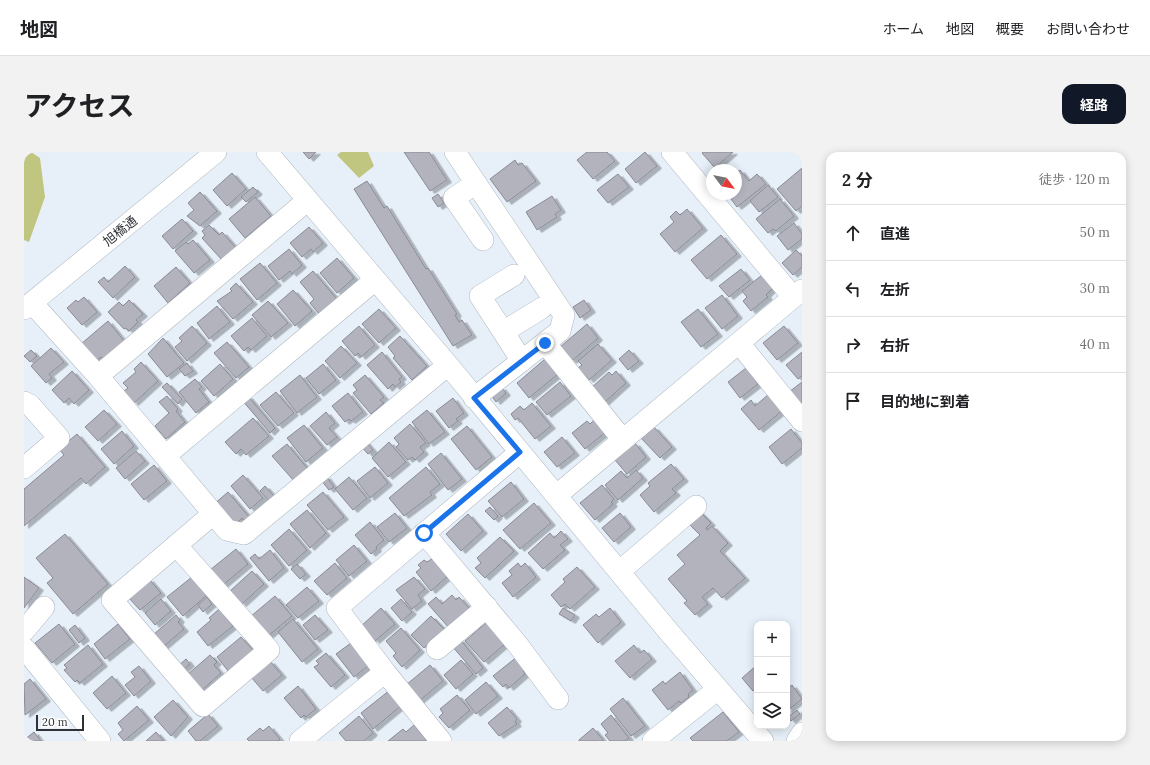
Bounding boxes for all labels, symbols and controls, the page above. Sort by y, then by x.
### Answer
text: 地図 [20,17,58,41]
text: ホーム [882,20,924,38]
text: 地図 [946,20,974,38]
text: 概要 [996,20,1024,38]
text: お問い合わせ [1046,20,1130,38]
button: 経路 [1062,84,1126,124]
text: アクセス [24,88,135,124]
north arrow [706,164,742,200]
text: 2 分 [842,169,873,191]
text: 徒歩 · 120 m [1039,171,1110,188]
street label: 旭橋通 [99,212,141,250]
icon: ahead [842,222,864,244]
text: 直進 [880,224,910,243]
text: 50 m [1080,224,1110,241]
icon: left [842,278,864,300]
text: 左折 [880,280,910,299]
text: 30 m [1080,280,1110,297]
route end [536,334,554,352]
icon: right [842,334,864,356]
text: 右折 [880,336,910,355]
text: 40 m [1080,336,1110,353]
icon: arrive [842,390,864,412]
text: 目的地に到着 [880,392,970,411]
route start [415,524,433,542]
map controls [754,621,790,729]
button: + [754,621,790,657]
button: − [754,657,790,693]
button: layers [754,693,790,729]
scale bar [36,713,84,732]
text: 20 m [42,715,67,729]

